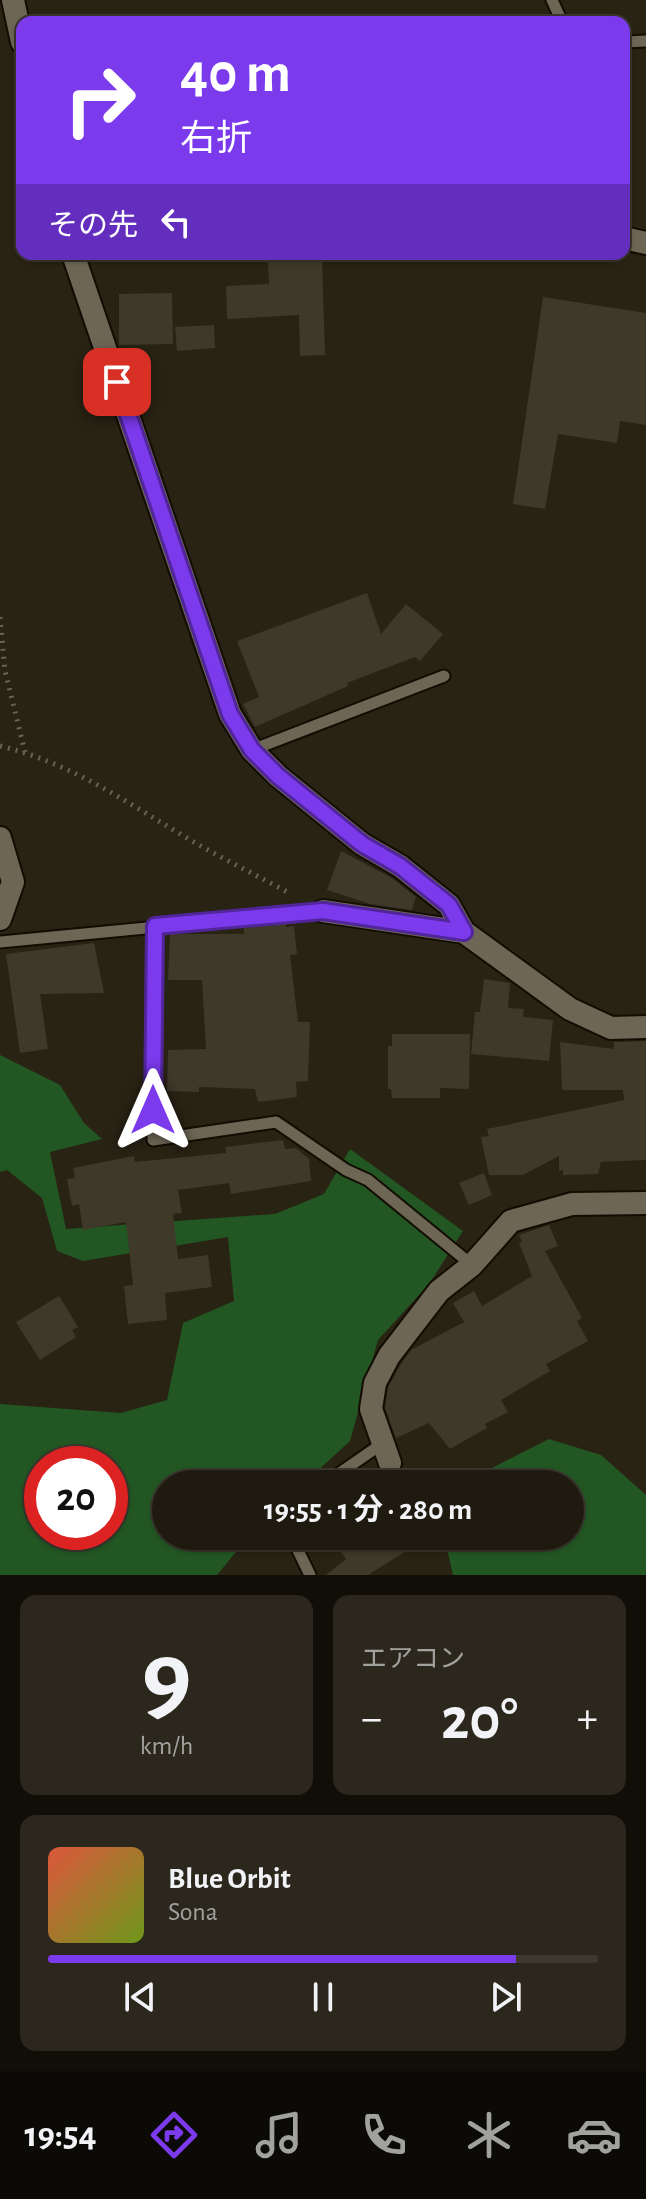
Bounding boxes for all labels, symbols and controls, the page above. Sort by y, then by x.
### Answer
text: 40 m [180,46,291,102]
icon: right [48,48,152,152]
text: 右折 [180,121,252,157]
icon: left [154,200,198,244]
text: その先 [48,211,138,241]
pin [83,348,151,416]
icon: arrive [95,360,139,404]
position arrow [111,1068,195,1152]
speed limit sign: 20 [24,1446,128,1550]
text: 19:55 · 1 分 · 280 m [264,1495,472,1525]
text: 9 [141,1627,192,1731]
text: エアコン [361,1646,465,1672]
text: 20° [441,1690,518,1750]
text: − [361,1697,382,1741]
text: + [577,1697,598,1741]
text: km/h [140,1733,193,1759]
text: Blue Orbit [168,1864,291,1894]
text: Sona [168,1899,218,1925]
icon: previous [118,1975,162,2019]
icon: pause [301,1975,345,2019]
icon: next [484,1975,528,2019]
icon: directions [146,2107,202,2163]
icon: music [251,2107,307,2163]
icon: phone [356,2107,412,2163]
icon: climate [461,2107,517,2163]
icon: car [566,2107,622,2163]
text: 19:54 [24,2117,97,2153]

